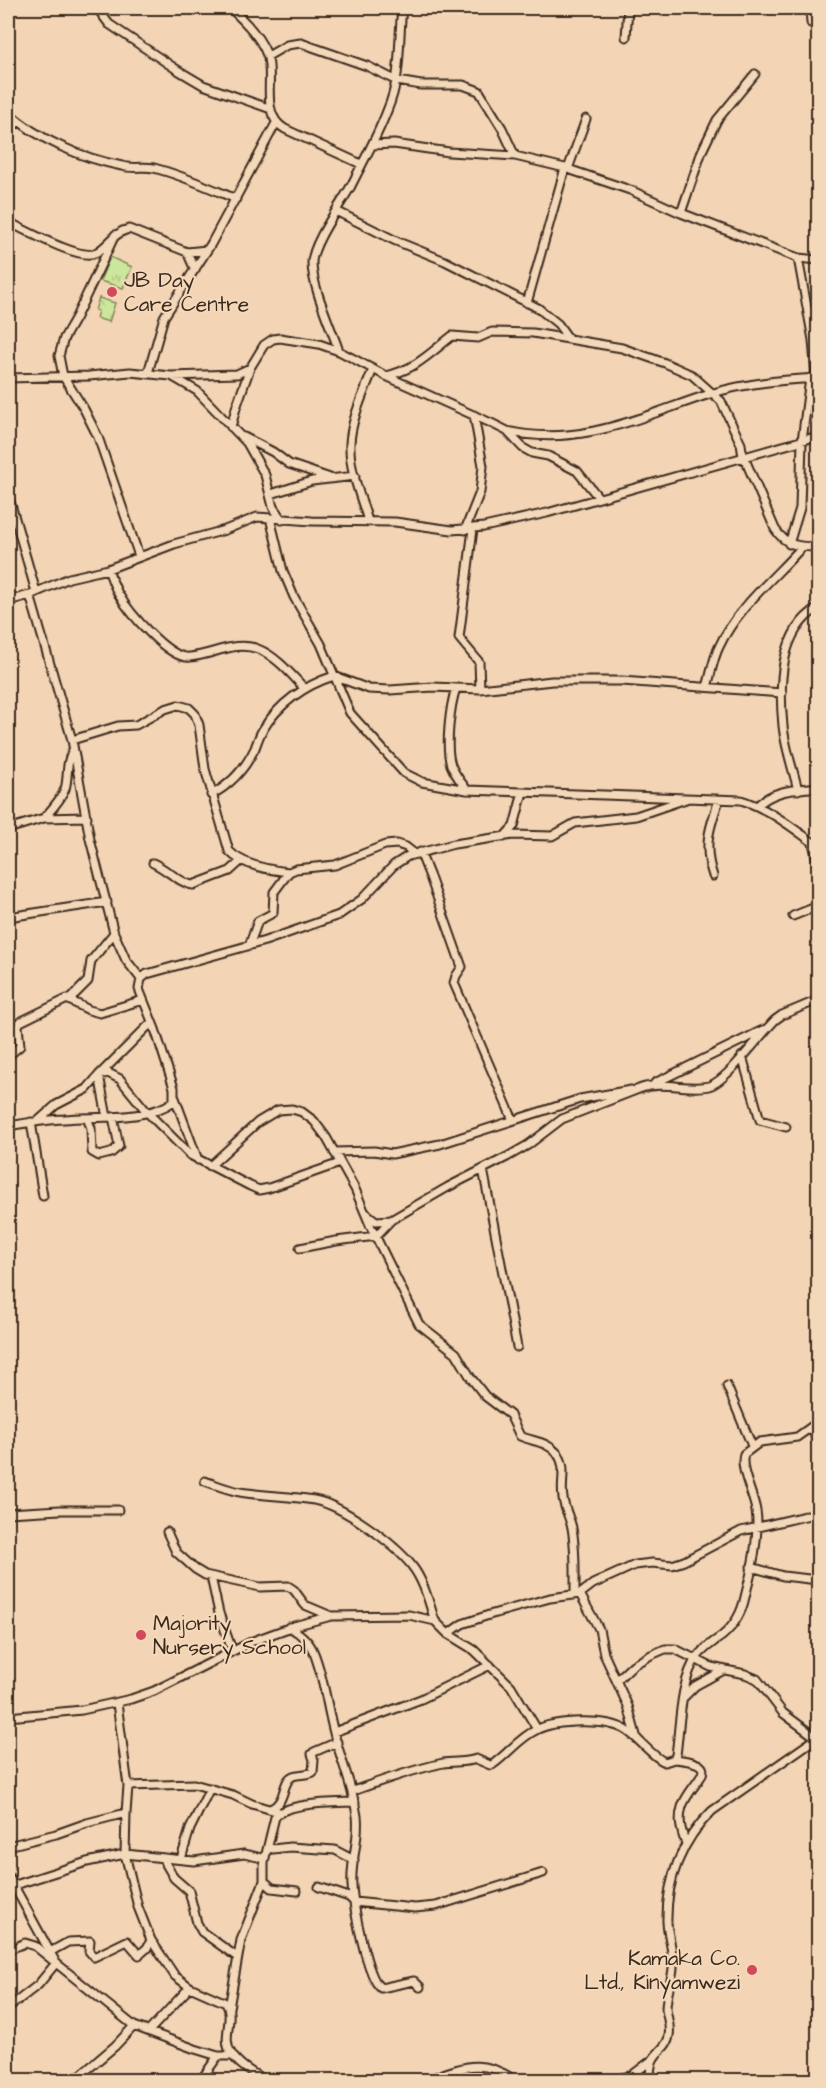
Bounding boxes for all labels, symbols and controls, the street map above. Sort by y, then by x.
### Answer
place label: JB Day Care Centre [124,266,249,319]
marker: JB Day Care Centre [105,285,119,299]
place label: Majority Nursery School [153,1609,306,1664]
marker: Majority Nursery School [134,1628,148,1642]
place label: Kamaka Co. Ltd., Kinyamwezi [584,1944,740,1999]
marker: Kamaka Co. Ltd., Kinyamwezi [745,1963,759,1977]

